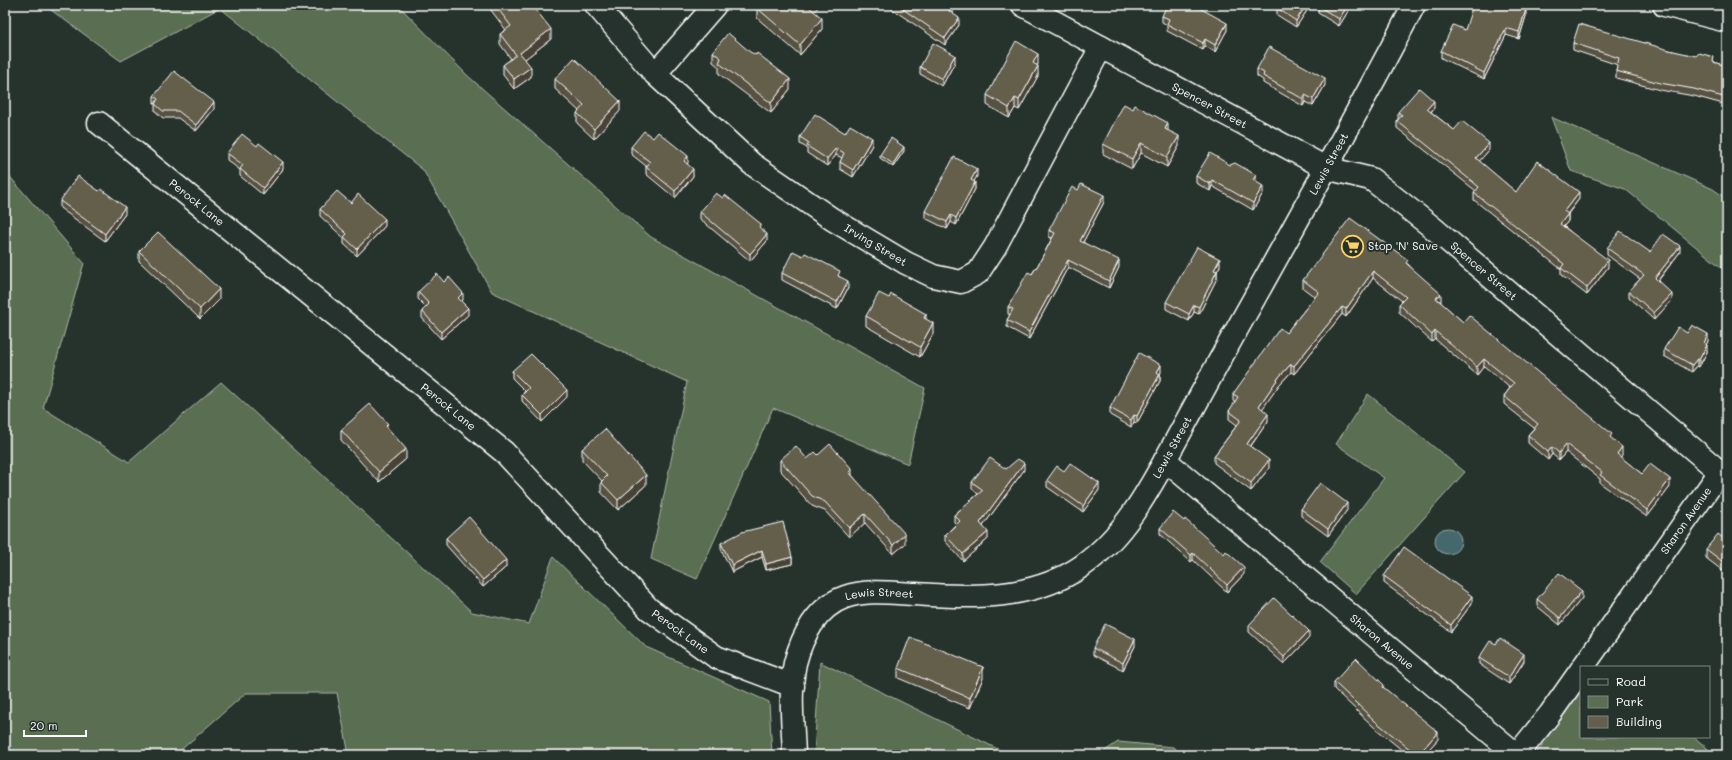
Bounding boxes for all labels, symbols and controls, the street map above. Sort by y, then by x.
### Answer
street label: Spencer Street [1170,79,1250,131]
street label: Lewis Street [1305,130,1351,197]
street label: Perock Lane [166,175,228,229]
street label: Irving Street [842,220,910,269]
supermarket icon: Stop 'N' Save [1339,233,1365,259]
place label: Stop 'N' Save [1368,238,1438,253]
street label: Spencer Street [1448,238,1521,303]
street label: Perock Lane [418,379,479,433]
street label: Lewis Street [1149,413,1195,481]
street label: Sharon Avenue [1657,483,1714,557]
street label: Lewis Street [843,584,914,603]
street label: Perock Lane [649,605,712,657]
street label: Sharon Avenue [1347,610,1417,673]
legend [1580,666,1710,738]
text: Road [1616,673,1646,689]
text: Park [1616,693,1643,709]
scale bar [24,712,86,738]
text: Building [1616,713,1662,729]
text: 20 m [30,717,58,733]

